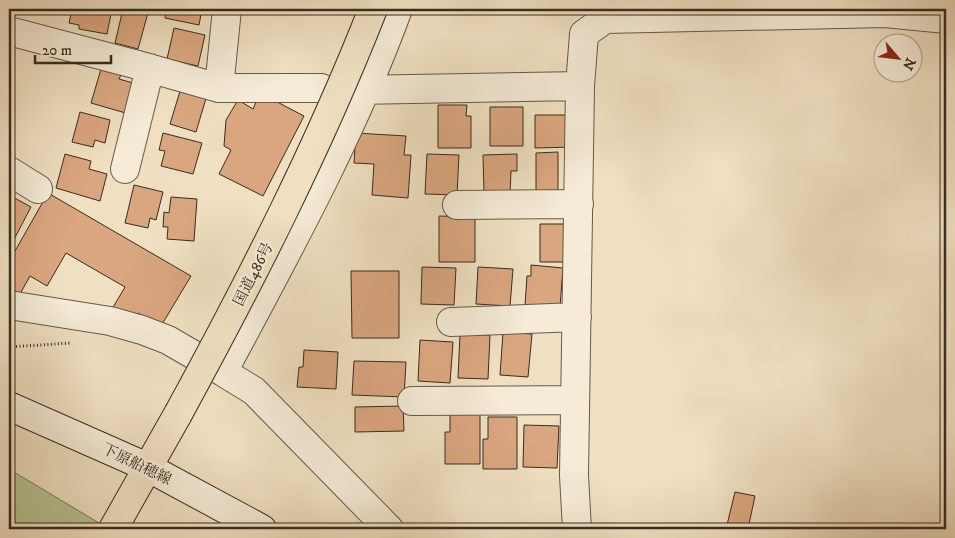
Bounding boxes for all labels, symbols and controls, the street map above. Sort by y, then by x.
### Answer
scale bar [35,32,111,64]
north arrow [872,32,922,82]
text: 20 m [42,41,72,60]
text: N [898,54,919,73]
street label: 国道486号 [229,239,278,309]
street label: 下原船穂線 [99,439,175,489]

